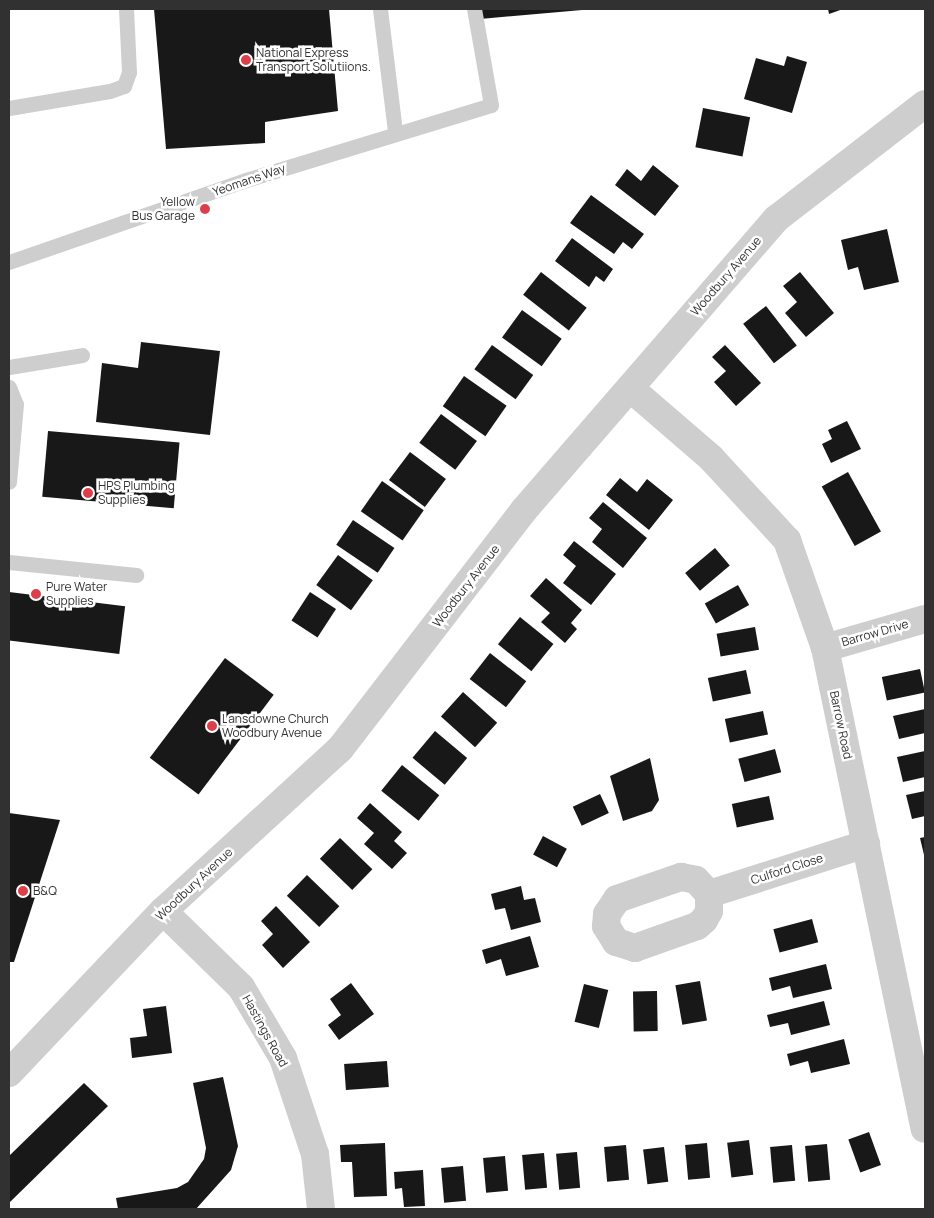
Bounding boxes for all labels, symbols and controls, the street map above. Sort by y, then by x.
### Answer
place label: National Express Transport Solutiions. [256,46,371,74]
marker: National Express Transport Solutiions. [240,54,252,66]
street label: Yeomans Way [211,161,287,199]
place label: Yellow Bus Garage [132,195,195,223]
marker: Yellow Bus Garage [199,203,211,215]
street label: Woodbury Avenue [688,234,764,318]
place label: HPS Plumbing Supplies [98,479,175,507]
marker: HPS Plumbing Supplies [82,487,94,499]
street label: Woodbury Avenue [430,542,502,630]
place label: Pure Water Supplies [46,580,107,608]
marker: Pure Water Supplies [30,588,42,600]
street label: Barrow Drive [840,617,910,649]
street label: Barrow Road [827,690,855,760]
place label: Lansdowne Church Woodbury Avenue [222,712,329,740]
marker: Lansdowne Church Woodbury Avenue [206,720,218,732]
street label: Woodbury Avenue [152,845,236,923]
street label: Culford Close [749,851,825,887]
place label: B&Q [33,884,57,898]
marker: B&Q [17,885,29,897]
street label: Hastings Road [239,992,291,1070]

